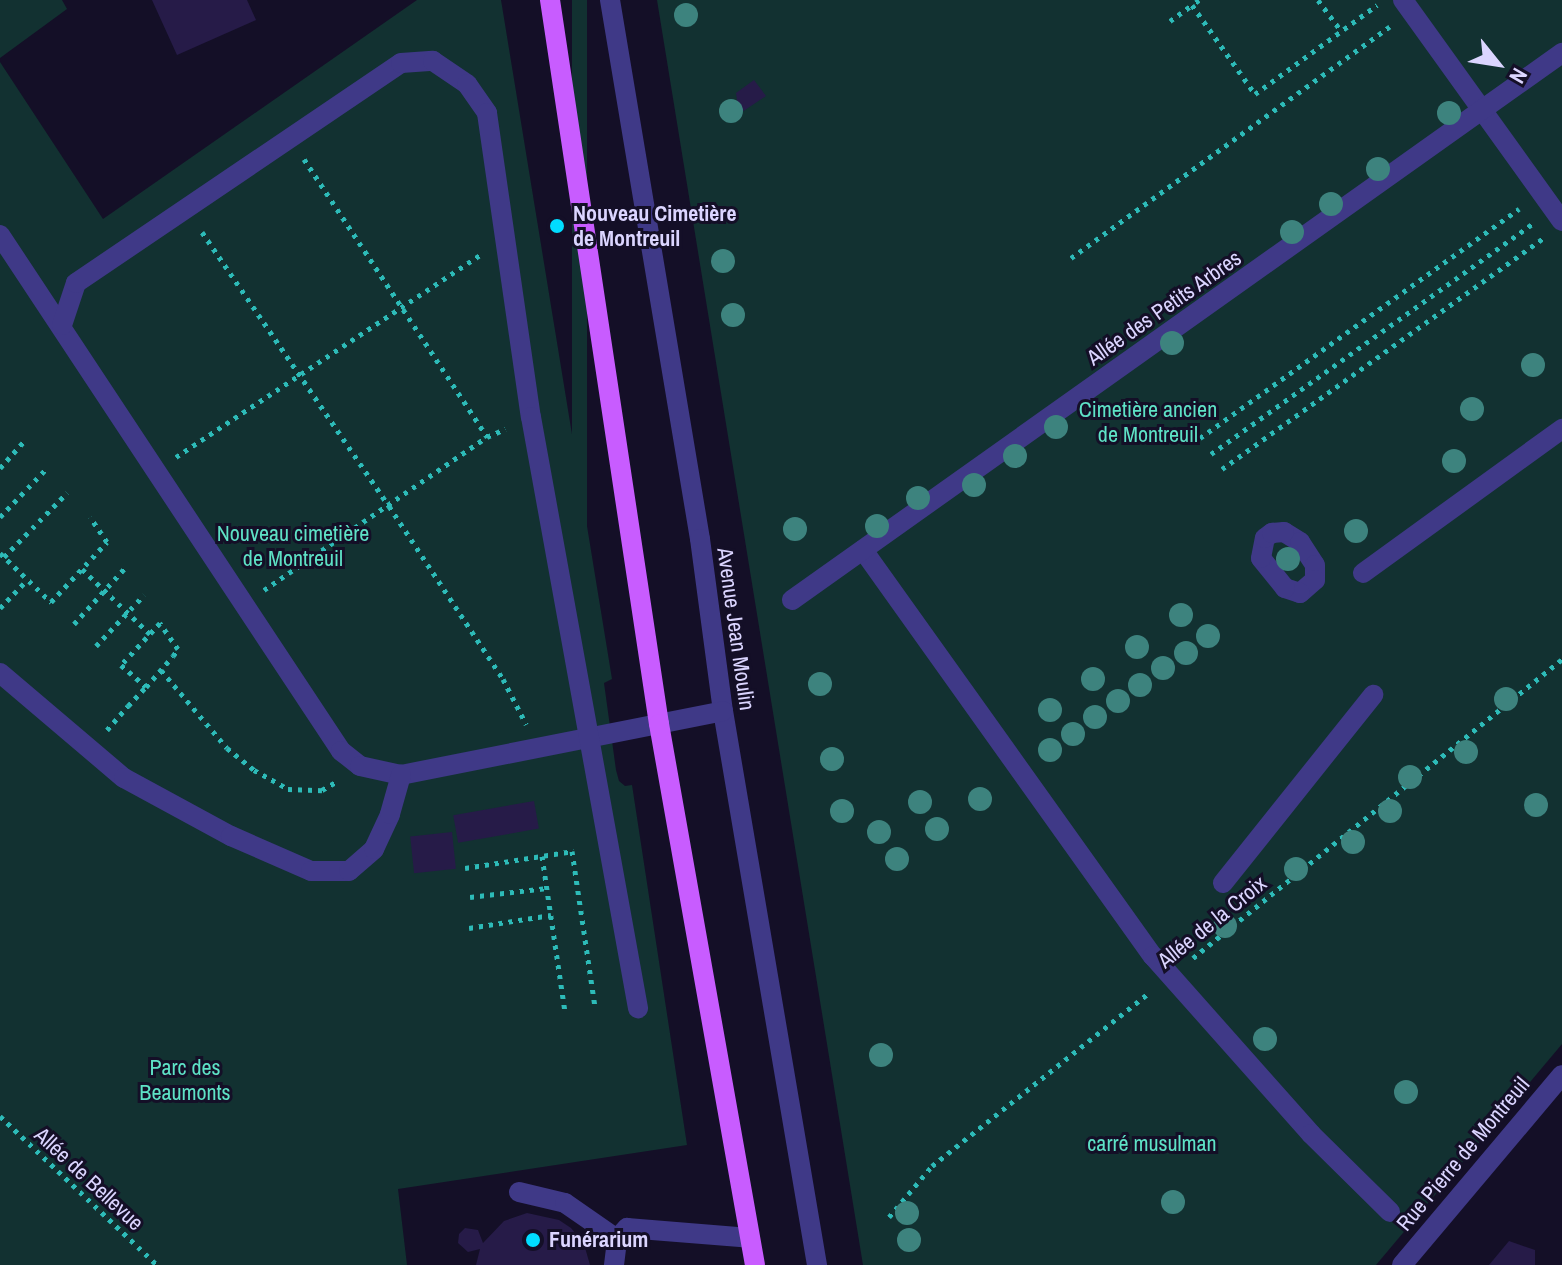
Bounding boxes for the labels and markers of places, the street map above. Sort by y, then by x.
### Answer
place label: Nouveau Cimetière de Montreuil [573,200,736,252]
marker: Nouveau Cimetière de Montreuil [548,217,566,235]
place label: Funérarium [549,1227,648,1253]
marker: Funérarium [524,1231,542,1249]

